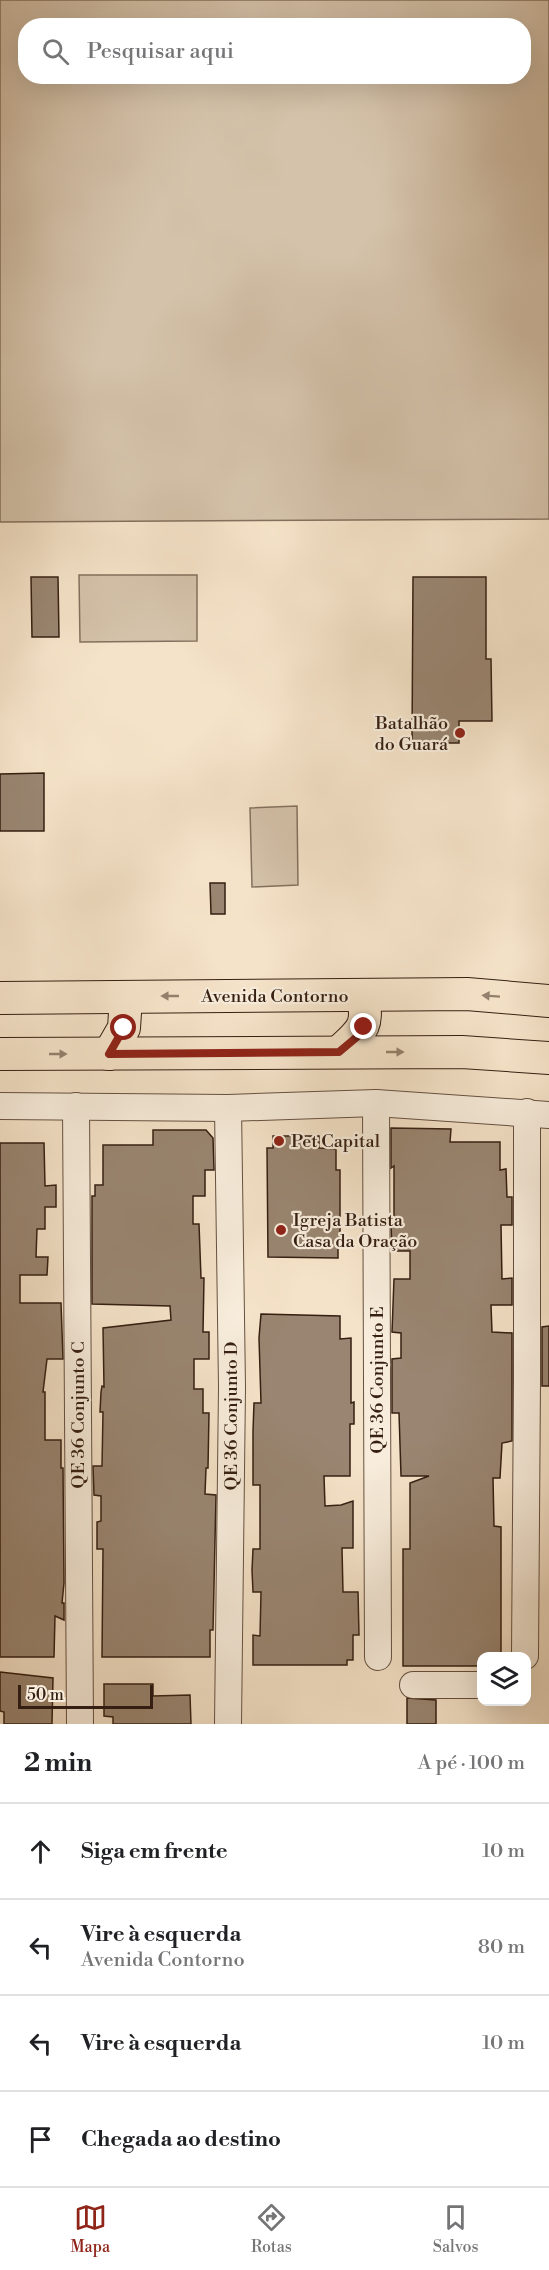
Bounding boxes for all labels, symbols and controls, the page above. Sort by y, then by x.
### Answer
search box [18,18,531,84]
icon: search [39,35,72,68]
text: Pesquisar aqui [87,38,234,65]
place label: Batalhão do Guará [374,712,449,756]
marker: Batalhão do Guará [453,726,467,740]
street label: Avenida Contorno [200,985,349,1008]
one-way arrow [481,991,500,1000]
one-way arrow [160,992,179,1001]
route end [350,1013,376,1039]
route start [110,1014,136,1040]
one-way arrow [385,1047,404,1057]
one-way arrow [49,1049,68,1059]
place label: Pet Capital [291,1130,381,1153]
marker: Pet Capital [272,1134,286,1148]
place label: Igreja Batista Casa da Oração [293,1209,417,1253]
marker: Igreja Batista Casa da Oração [274,1223,288,1237]
street label: QE 36 Conjunto E [366,1306,389,1454]
street label: QE 36 Conjunto C [67,1341,90,1489]
street label: QE 36 Conjunto D [220,1342,243,1490]
map controls [477,1652,531,1706]
button: layers [477,1652,531,1706]
scale bar [18,1682,153,1710]
text: 50 m [27,1685,64,1705]
text: 2 min [24,1747,92,1779]
text: A pé · 100 m [418,1751,525,1776]
icon: ahead [24,1835,57,1868]
text: Siga em frente [81,1838,228,1865]
text: 10 m [482,1839,525,1864]
text: Vire à esquerda [81,1921,241,1948]
icon: left [24,1931,57,1964]
text: 80 m [478,1935,525,1960]
text: Avenida Contorno [81,1948,245,1973]
icon: left [24,2027,57,2060]
text: Vire à esquerda [81,2030,241,2057]
text: 10 m [482,2031,525,2056]
icon: arrive [24,2123,57,2156]
text: Chegada ao destino [81,2126,281,2153]
tab: Mapa [70,2201,110,2257]
tab: Rotas [251,2201,292,2257]
tab: Salvos [433,2201,479,2257]

